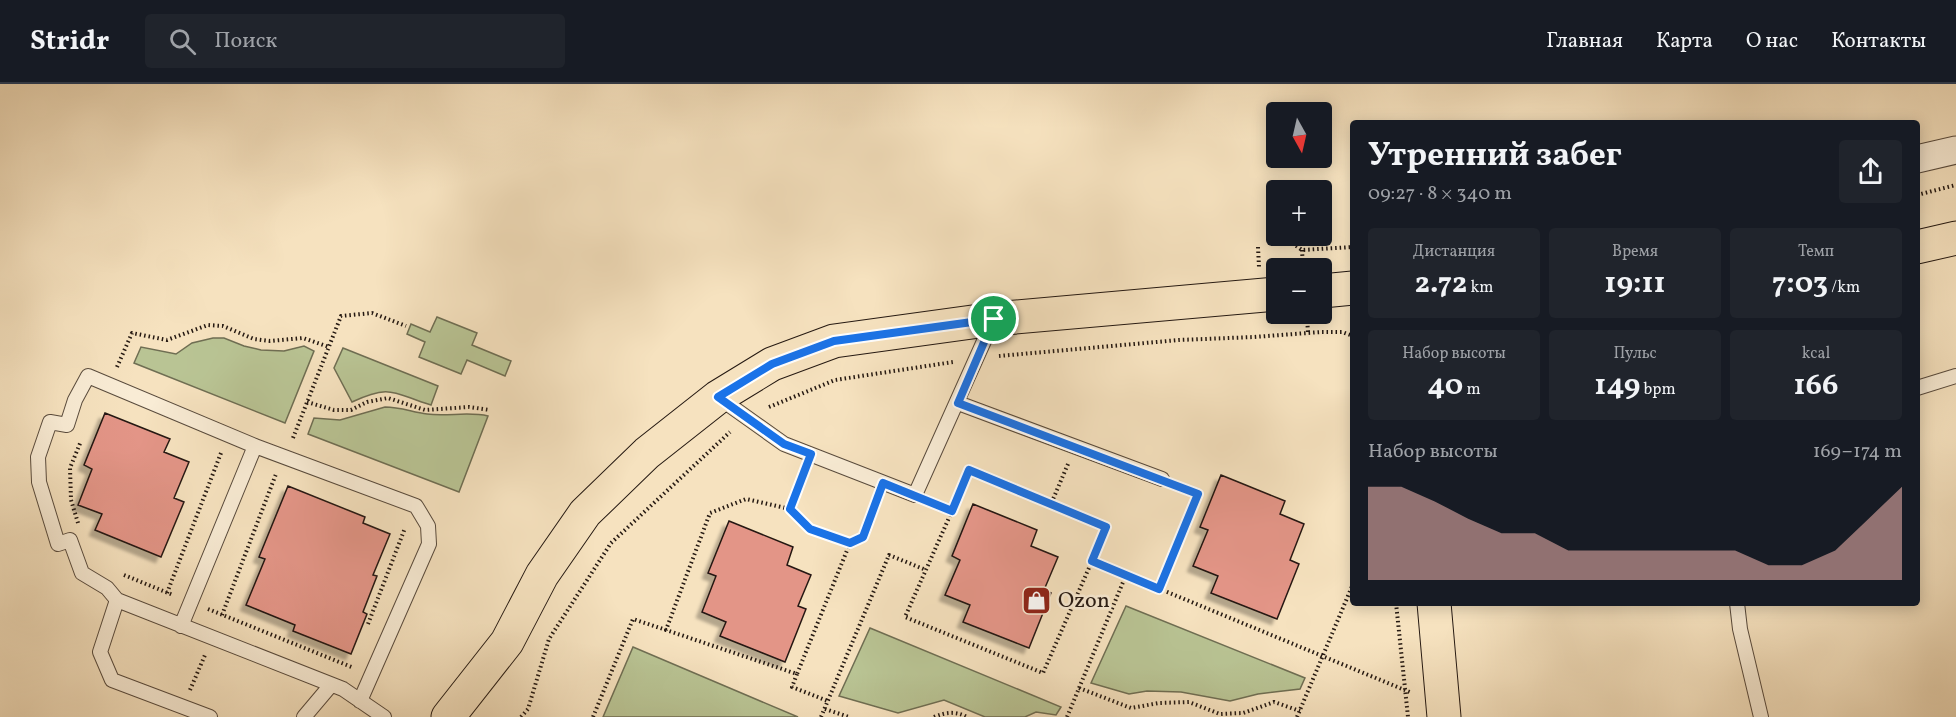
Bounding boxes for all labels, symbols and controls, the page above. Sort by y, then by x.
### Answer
search box [145,14,565,68]
text: Stridr [30,22,109,61]
icon: search [166,25,199,58]
text: Поиск [214,26,277,57]
text: Главная [1546,27,1623,56]
text: Карта [1656,27,1713,56]
text: О нас [1746,27,1798,56]
text: Контакты [1831,27,1926,56]
north arrow [1266,102,1332,168]
map controls [1266,102,1332,324]
text: Утренний забег [1368,134,1622,180]
button: share [1839,140,1902,203]
button: + [1266,180,1332,246]
text: 09:27 · 8 × 340 m [1368,180,1512,208]
text: Дистанция [1413,241,1495,263]
text: Время [1612,241,1658,263]
text: Темп [1798,241,1834,263]
button: − [1266,258,1332,324]
text: 2.72 [1415,263,1467,305]
text: 19:11 [1604,263,1666,305]
text: 7:03 [1772,263,1828,305]
text: km [1467,277,1493,299]
text: /km [1828,277,1860,299]
pin [968,293,1019,344]
icon: arrive [977,302,1010,335]
text: Набор высоты [1402,343,1506,365]
text: Пульс [1613,343,1657,365]
text: kcal [1802,343,1830,365]
text: 40 [1427,365,1463,407]
text: 149 [1594,365,1640,407]
text: 166 [1794,365,1839,407]
text: m [1463,379,1481,401]
text: bpm [1640,379,1676,401]
text: Набор высоты [1368,438,1498,466]
text: 169–174 m [1813,438,1902,466]
shop icon: Ozon [1021,585,1053,617]
place label: Ozon [1058,586,1110,617]

